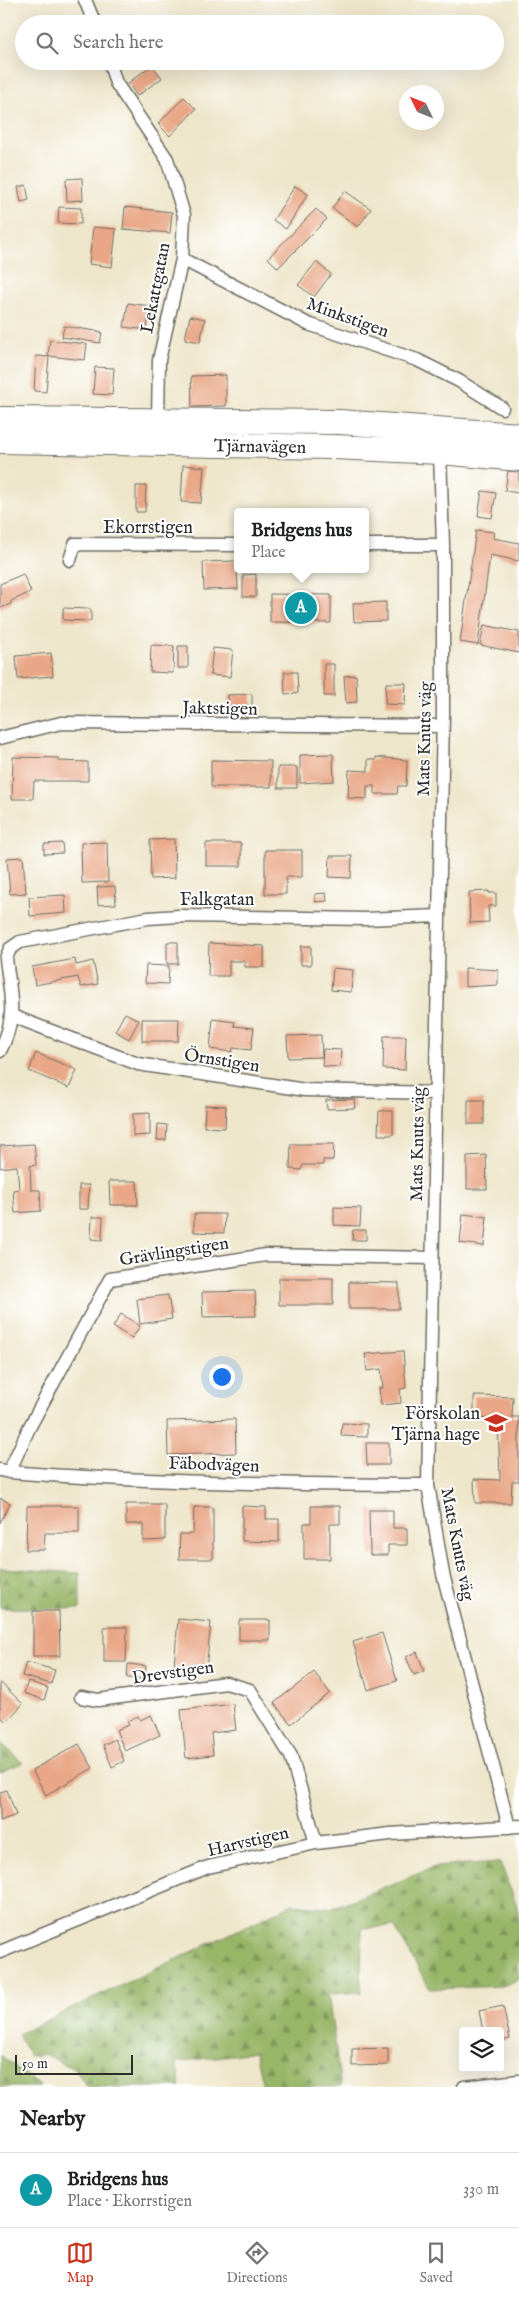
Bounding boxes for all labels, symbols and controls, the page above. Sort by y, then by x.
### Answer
search box [15,15,504,70]
icon: search [33,29,61,57]
text: Search here [73,31,164,55]
north arrow [399,85,444,130]
street label: Lekattgatan [136,241,177,336]
street label: Minkstigen [303,293,392,344]
street label: Tjärnavägen [214,435,307,460]
popup [234,508,369,573]
street label: Ekorrstigen [103,517,193,540]
text: Bridgens hus [251,519,352,543]
text: Place [251,543,286,563]
pin: A [285,589,317,627]
street label: Mats Knuts väg [413,681,438,797]
street label: Jaktstigen [180,697,258,722]
street label: Falkgatan [180,889,255,912]
street label: Örnstigen [182,1043,262,1079]
street label: Mats Knuts väg [406,1086,431,1202]
street label: Grävlingstigen [118,1232,231,1272]
your location [209,1364,235,1390]
place label: Förskolan Tjärna hage [392,1403,480,1447]
school or university icon: Förskolan Tjärna hage [483,1410,509,1436]
street label: Fäbodvägen [168,1452,260,1479]
street label: Mats Knuts väg [434,1486,479,1603]
street label: Drevstigen [131,1656,216,1691]
street label: Harvstigen [205,1822,292,1863]
map controls [459,2027,504,2072]
button: layers [459,2027,504,2072]
scale bar [15,2052,132,2075]
text: 50 m [22,2055,48,2073]
text: Nearby [20,2106,85,2133]
text: Bridgens hus [67,2168,168,2192]
text: A [31,2180,41,2200]
text: 330 m [463,2180,499,2200]
text: Place · Ekorrstigen [67,2192,192,2212]
tab: Map [66,2239,94,2287]
tab: Directions [226,2239,287,2287]
tab: Saved [420,2239,453,2287]

